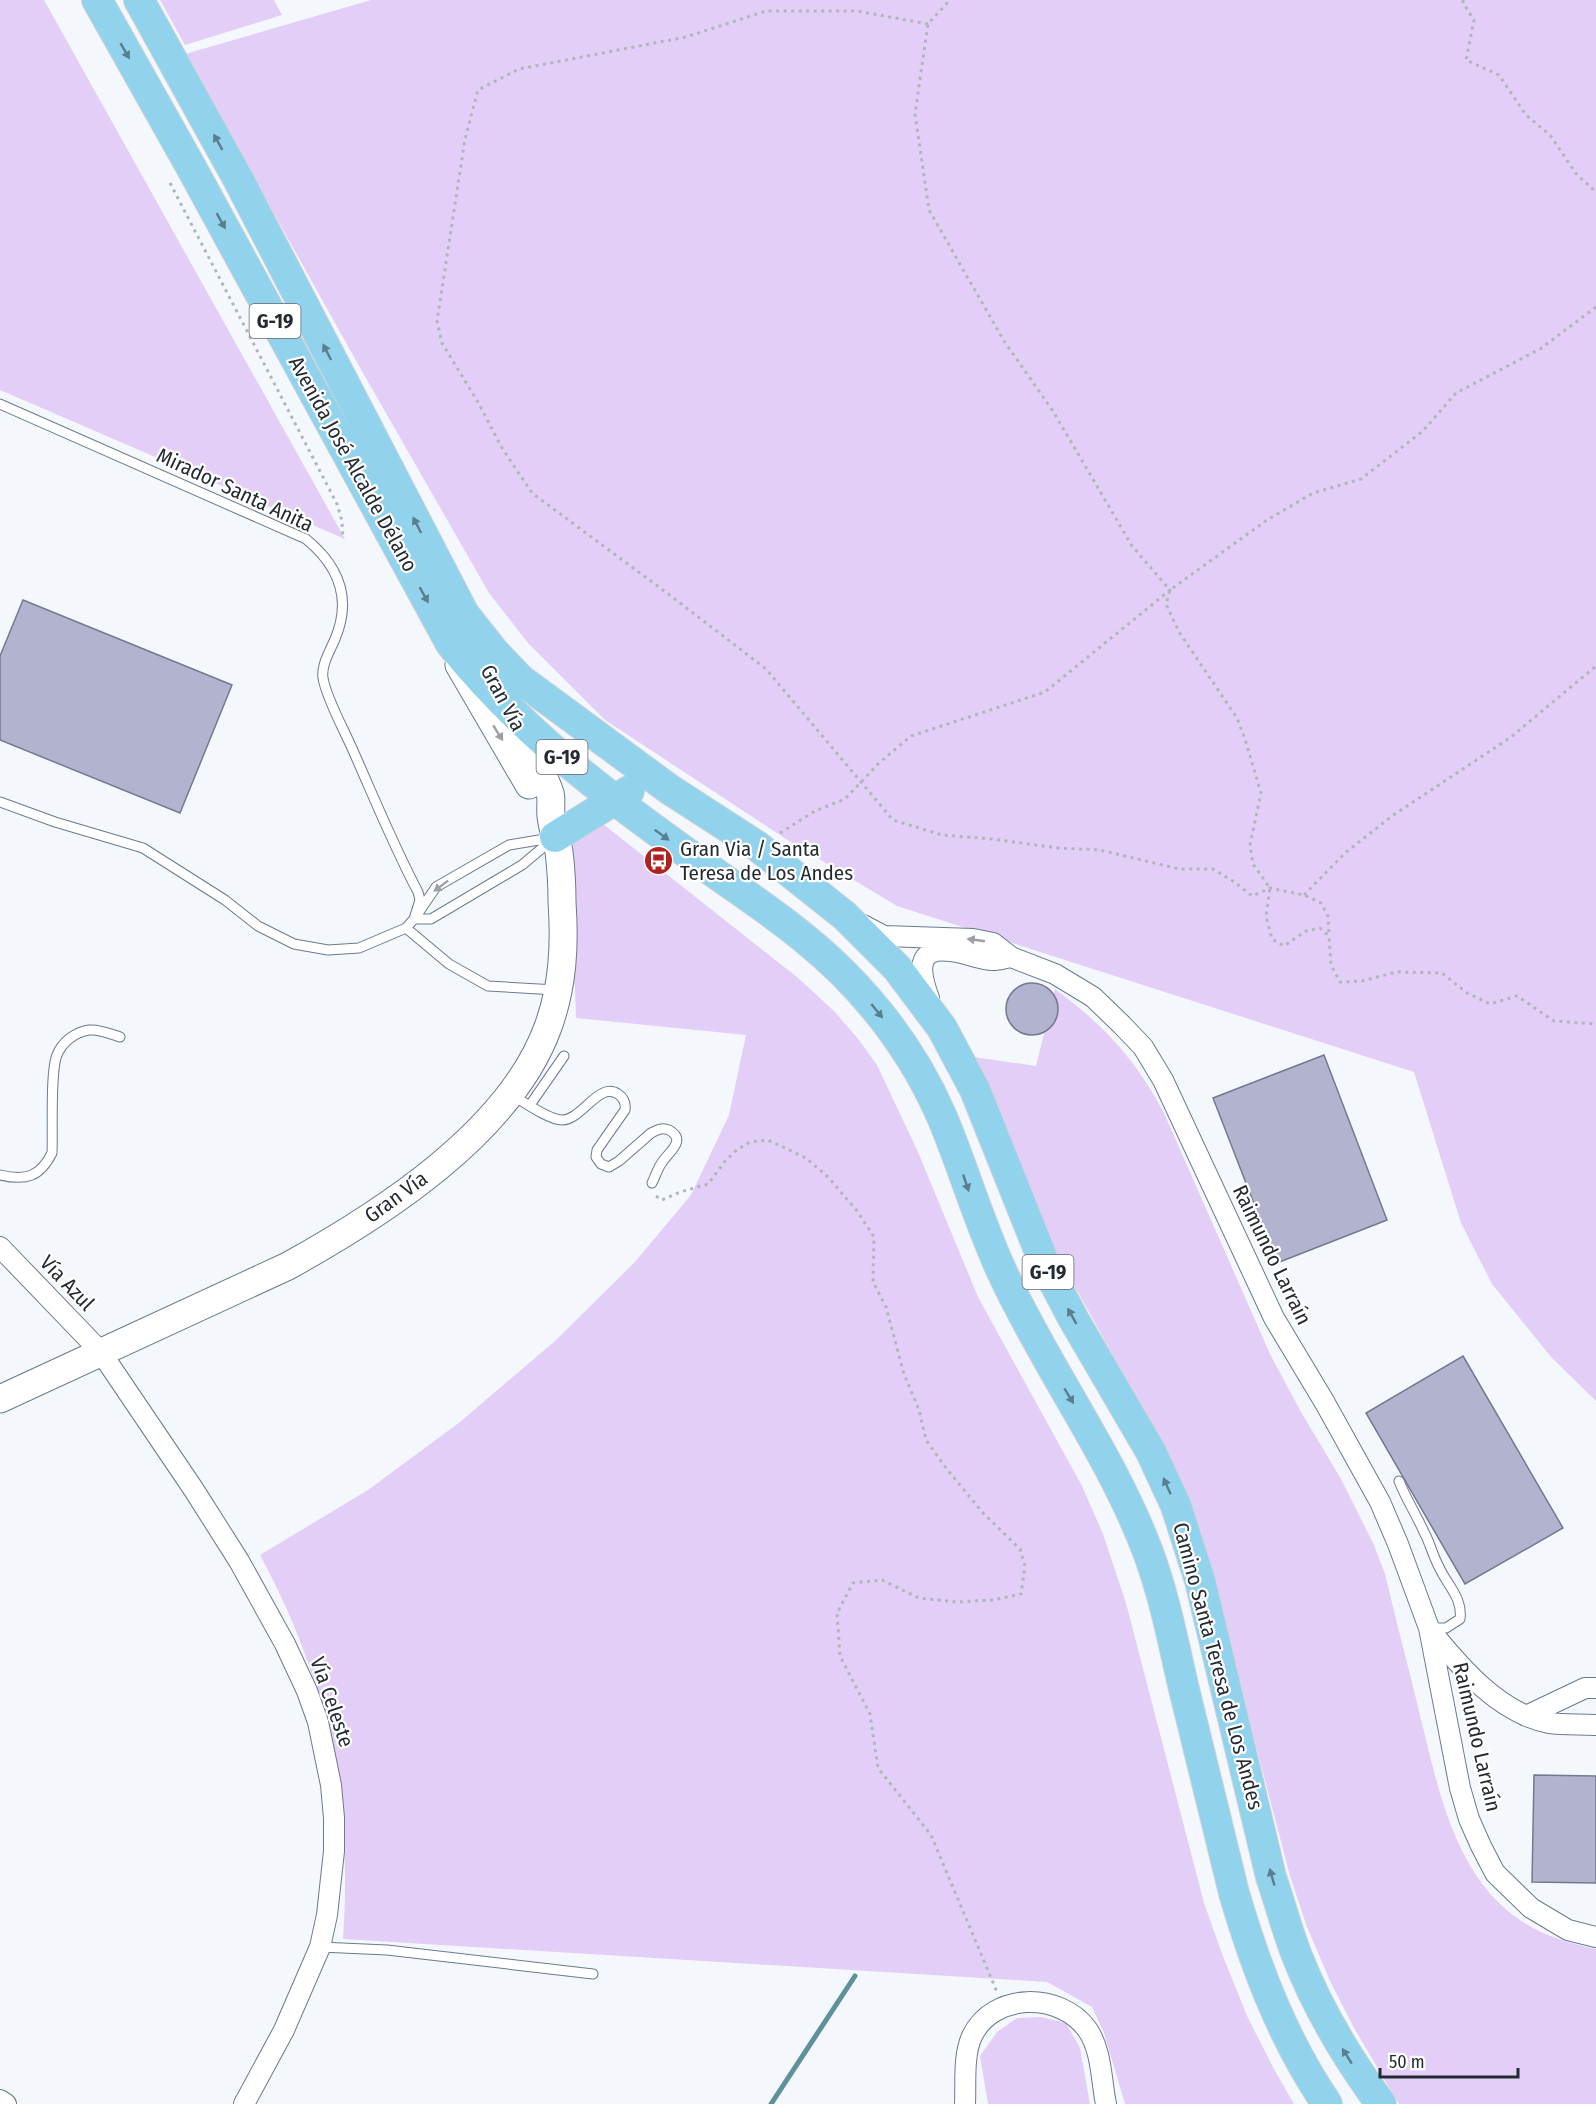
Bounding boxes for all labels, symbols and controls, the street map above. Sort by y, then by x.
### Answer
one-way arrow [120,43,131,59]
one-way arrow [212,134,223,150]
one-way arrow [216,213,226,230]
road number: G-19 [250,304,300,338]
one-way arrow [322,343,332,360]
street label: Avenida José Alcalde Délano [283,352,423,576]
street label: Mirador Santa Anita [153,442,317,538]
one-way arrow [412,516,422,534]
one-way arrow [419,587,430,603]
street label: Gran Vía [475,660,531,736]
one-way arrow [492,725,503,741]
road number: G-19 [536,740,588,774]
one-way arrow [654,828,669,840]
place label: Gran Via / Santa Teresa de Los Andes [680,836,853,886]
bus stop icon: Gran Via / Santa Teresa de Los Andes [643,845,675,877]
one-way arrow [433,880,449,892]
one-way arrow [967,936,986,945]
one-way arrow [870,1003,882,1018]
street label: Gran Vía [359,1165,433,1229]
one-way arrow [962,1174,972,1192]
street label: Raimundo Larraín [1227,1181,1317,1329]
street label: Vía Azul [34,1250,100,1316]
road number: G-19 [1022,1255,1074,1289]
one-way arrow [1067,1307,1077,1324]
one-way arrow [1063,1388,1074,1404]
one-way arrow [1162,1477,1172,1495]
street label: Camino Santa Teresa de Los Andes [1167,1520,1269,1812]
street label: Vía Celeste [304,1653,360,1751]
street label: Raimundo Larraín [1447,1660,1507,1814]
one-way arrow [1267,1868,1276,1886]
scale bar [1380,2041,1518,2079]
one-way arrow [1342,2048,1353,2064]
text: 50 m [1389,2051,1425,2073]

